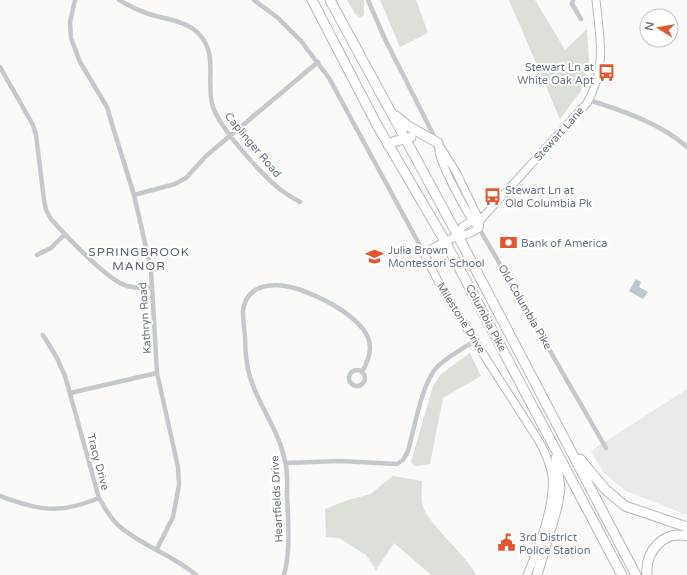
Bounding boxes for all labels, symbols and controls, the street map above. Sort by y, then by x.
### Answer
north arrow [639,8,679,48]
text: N [642,21,657,32]
place label: Stewart Ln at White Oak Apt [517,61,594,87]
bus stop icon: Stewart Ln at White Oak Apt [597,63,617,83]
street label: Stewart Lane [531,104,587,164]
street label: Caplinger Road [222,110,284,180]
place label: Stewart Ln at Old Columbia Pk [505,184,592,210]
bus stop icon: Stewart Ln at Old Columbia Pk [482,186,502,206]
bank icon: Bank of America [498,233,518,253]
place label: Bank of America [521,237,608,250]
place label: Julia Brown Montessori School [388,244,485,270]
district label: SPRINGBROOK MANOR [88,245,190,273]
school or university icon: Julia Brown Montessori School [365,246,385,266]
street label: Old Columbia Pike [495,262,555,352]
street label: Milestone Drive [434,280,488,356]
street label: Kathryn Road [136,282,154,354]
street label: Columbia Pike [463,282,509,354]
street label: Tracy Drive [84,432,112,492]
street label: Heartfields Drive [268,455,286,543]
place label: 3rd District Police Station [519,531,590,557]
public building icon: 3rd District Police Station [496,533,516,553]

